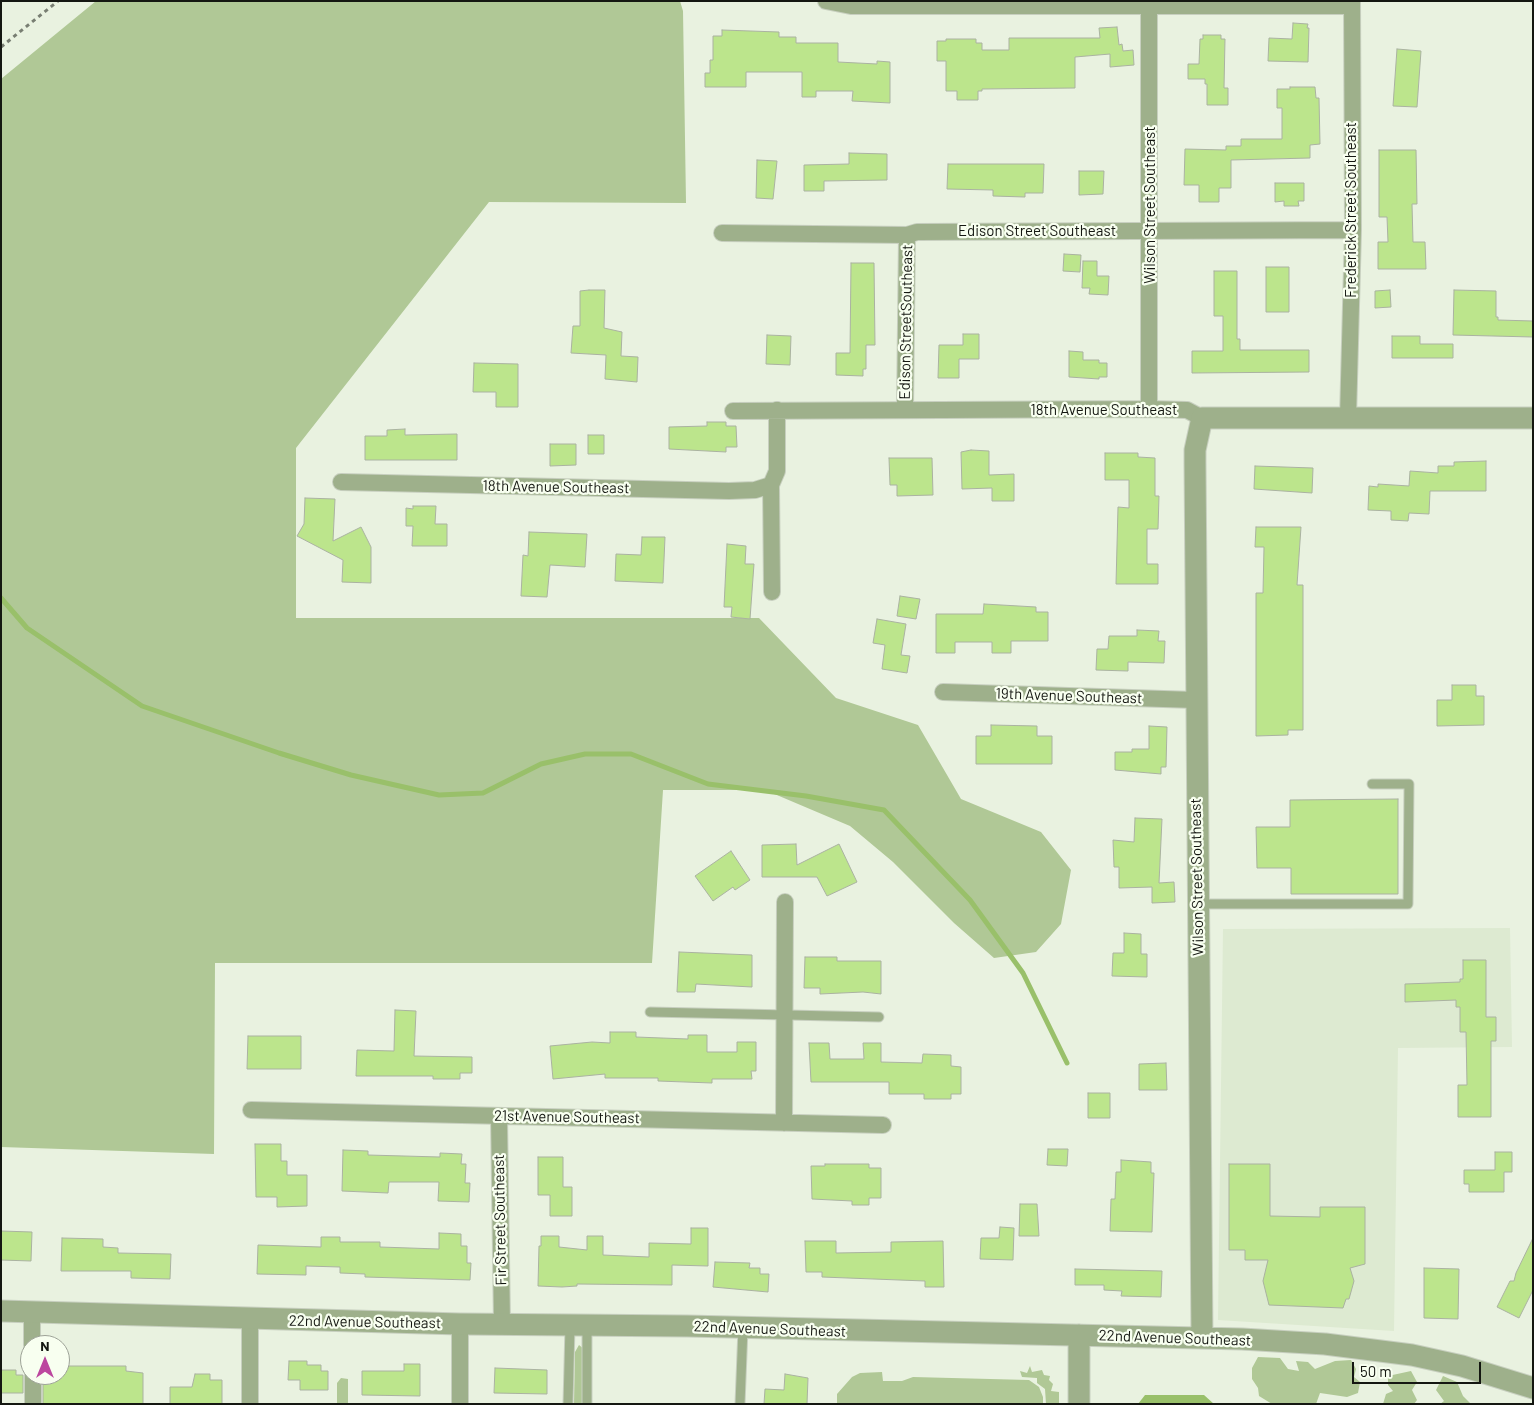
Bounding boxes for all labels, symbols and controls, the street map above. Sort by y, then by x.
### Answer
street label: Frederick Street Southeast [1342,122,1360,298]
street label: Wilson Street Southeast [1141,126,1159,284]
street label: Edison Street Southeast [958,222,1116,240]
street label: Edison StreetSoutheast [896,244,916,400]
street label: 18th Avenue Southeast [1031,401,1177,419]
street label: 18th Avenue Southeast [482,477,630,497]
street label: 19th Avenue Southeast [995,684,1143,708]
street label: Wilson Street Southeast [1187,798,1207,956]
street label: 21st Avenue Southeast [494,1107,640,1127]
street label: Fir Street Southeast [490,1154,510,1286]
street label: 22nd Avenue Southeast [289,1312,441,1332]
street label: 22nd Avenue Southeast [693,1317,847,1341]
street label: 22nd Avenue Southeast [1098,1326,1252,1350]
north arrow [20,1335,70,1385]
text: N [40,1337,50,1354]
scale bar [1354,1352,1483,1384]
text: 50 m [1360,1362,1392,1380]

